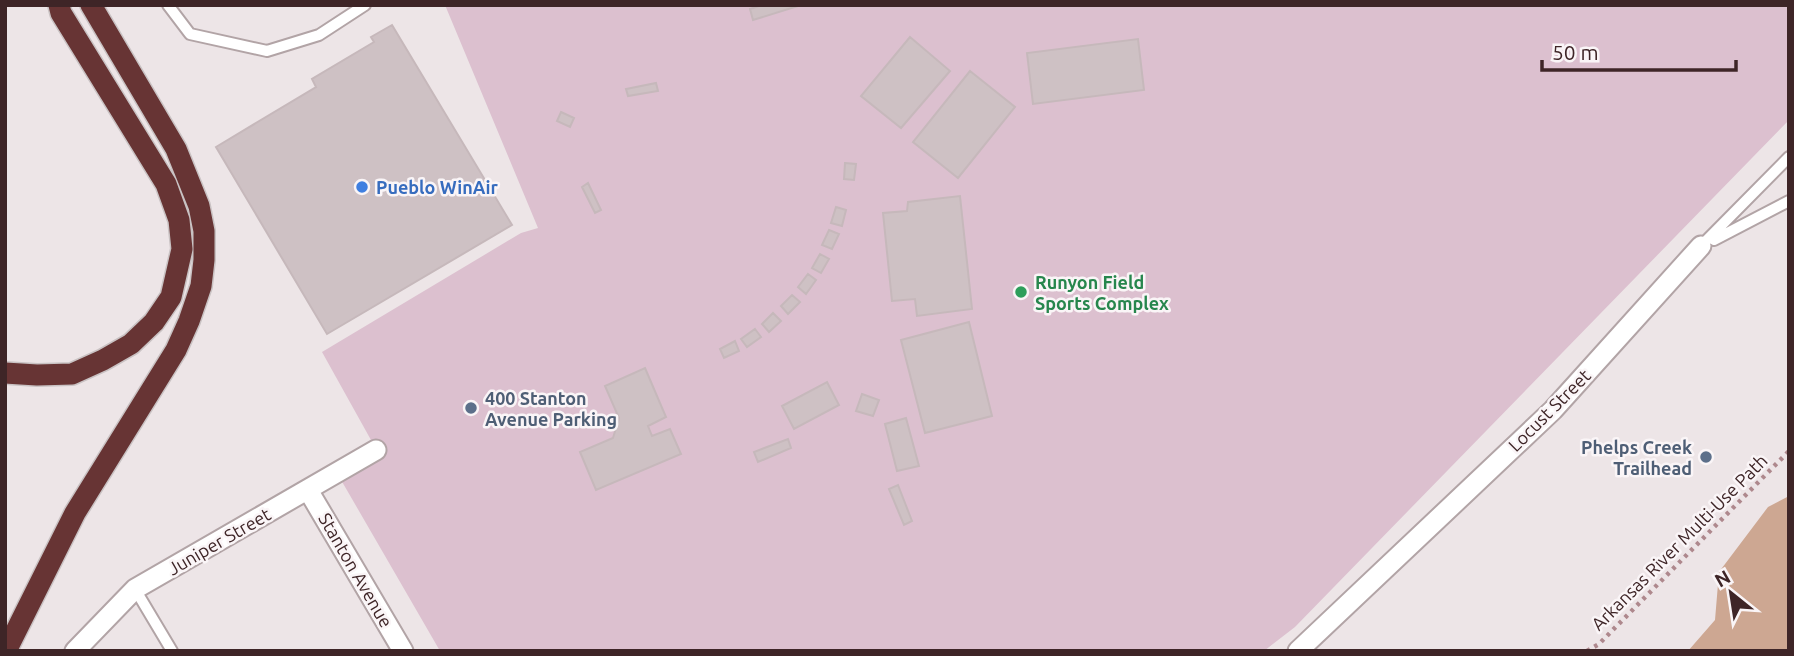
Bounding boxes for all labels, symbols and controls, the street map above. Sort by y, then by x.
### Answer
scale bar [1542,28,1736,72]
text: 50 m [1552,40,1599,64]
place label: Pueblo WinAir [376,177,498,197]
marker: Pueblo WinAir [354,179,370,195]
place label: Runyon Field Sports Complex [1035,272,1169,313]
marker: Runyon Field Sports Complex [1013,284,1029,300]
street label: Locust Street [1504,365,1594,455]
place label: 400 Stanton Avenue Parking [485,388,617,429]
marker: 400 Stanton Avenue Parking [463,400,479,416]
place label: Phelps Creek Trailhead [1581,437,1692,478]
marker: Phelps Creek Trailhead [1698,449,1714,465]
street label: Arkansas River Multi-Use Path [1587,450,1771,634]
street label: Juniper Street [164,503,274,579]
street label: Stanton Avenue [315,509,397,631]
north arrow [1696,558,1766,628]
text: N [1711,565,1734,591]

